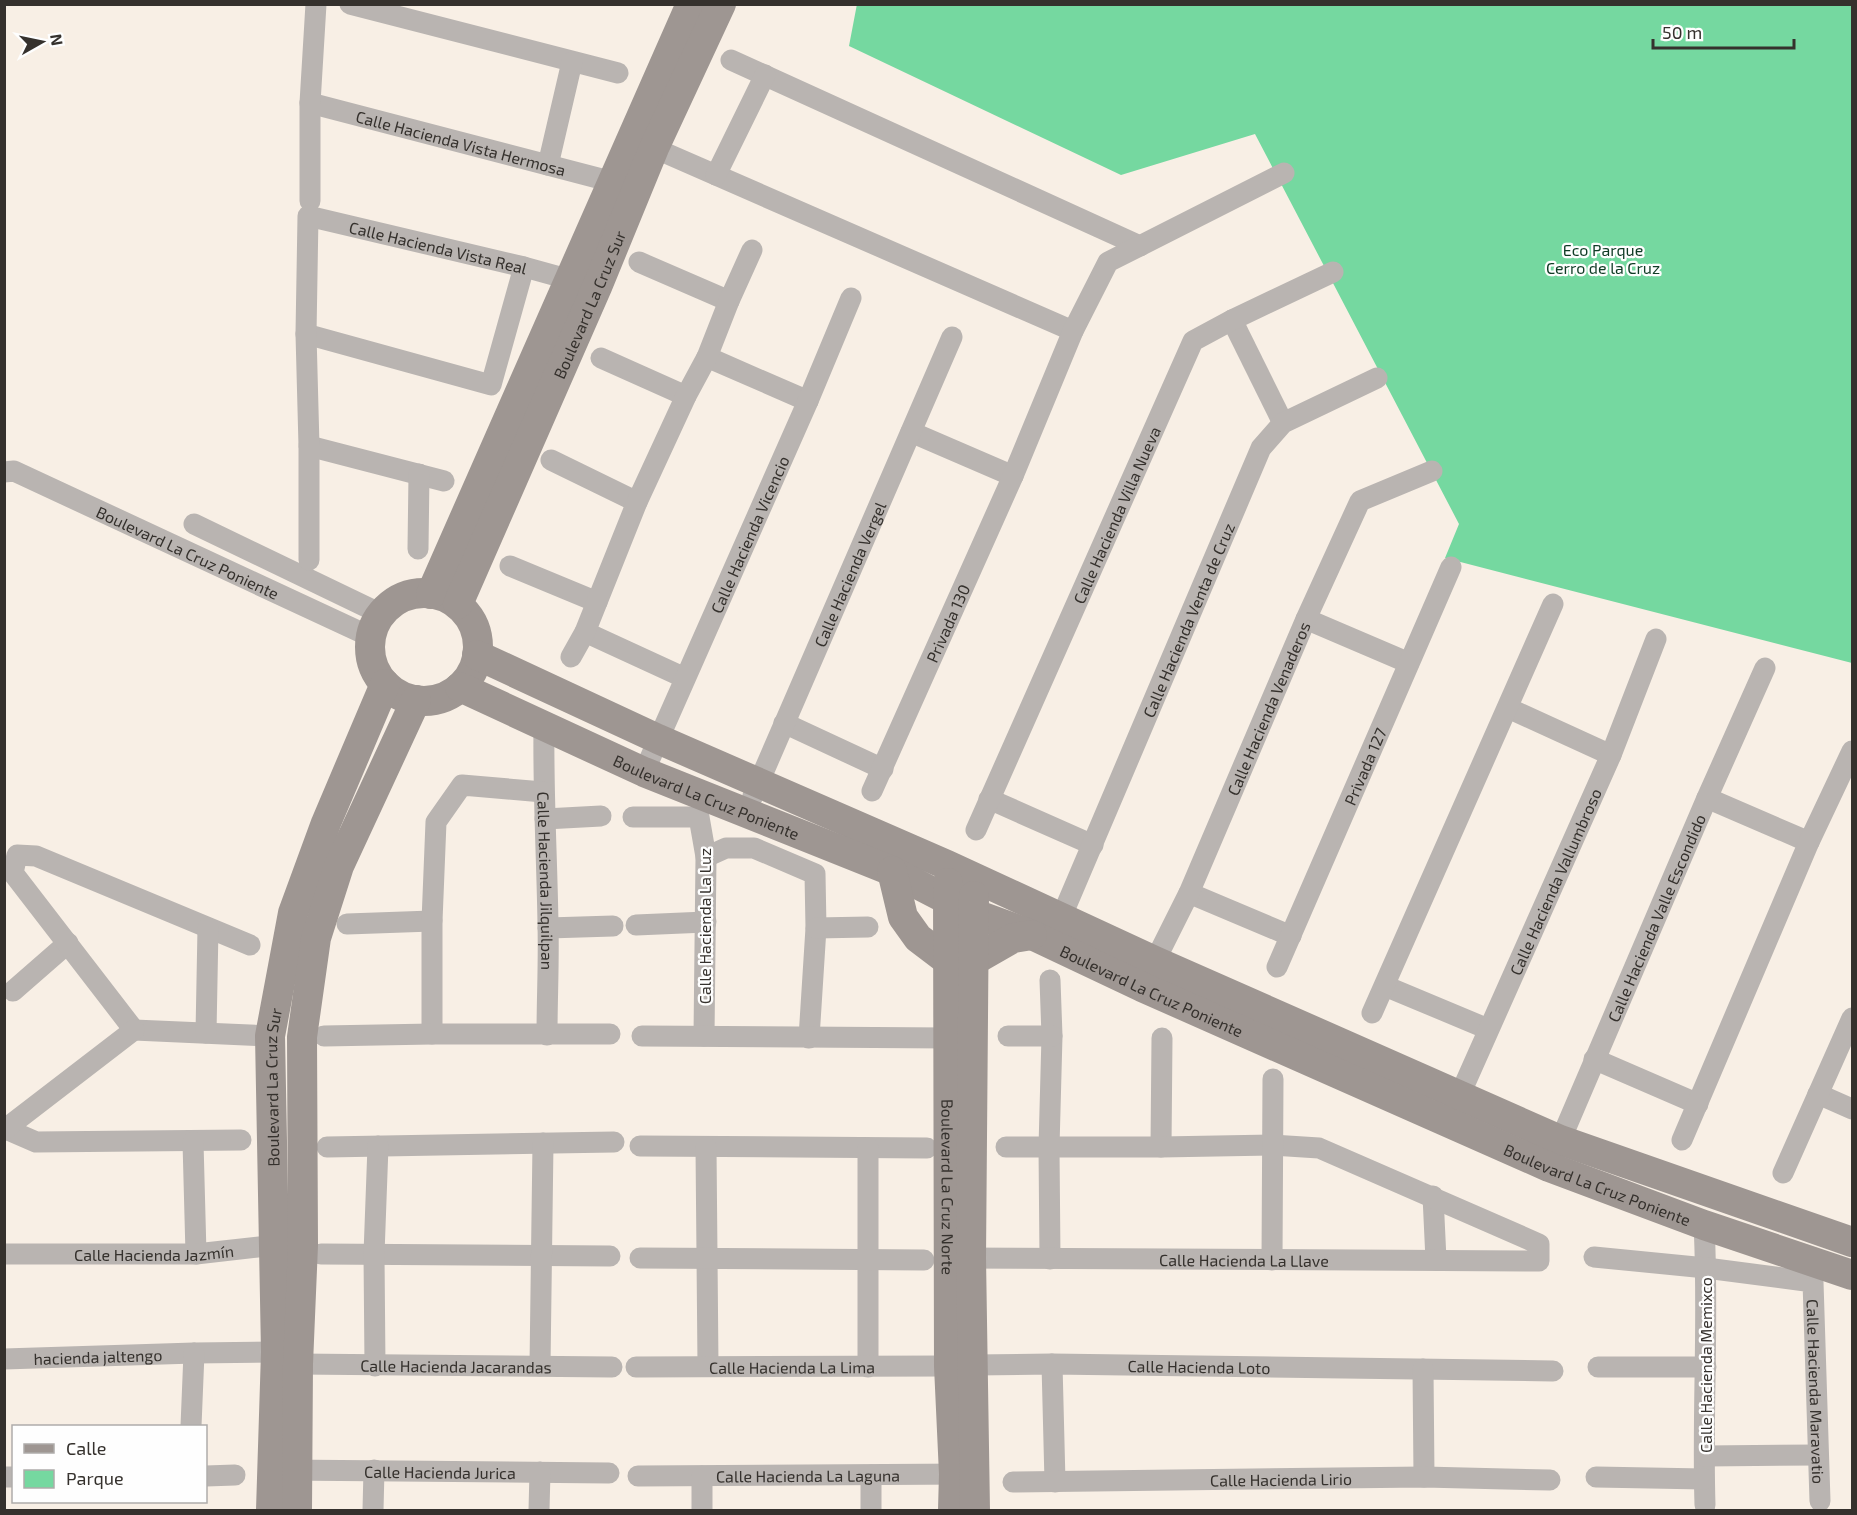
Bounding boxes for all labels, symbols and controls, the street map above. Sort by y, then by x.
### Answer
north arrow [12,12,72,72]
scale bar [1653,12,1794,50]
text: 50 m [1662,21,1702,43]
text: N [47,32,68,47]
street label: Calle Hacienda Vista Hermosa [354,106,568,179]
street label: Calle Hacienda Vista Real [347,217,530,277]
street label: Boulevard La Cruz Sur [549,227,629,381]
park label: Eco Parque Cerro de la Cruz [1546,240,1660,277]
street label: Calle Hacienda Villa Nueva [1068,423,1164,606]
street label: Calle Hacienda Vicencio [706,453,792,616]
street label: Calle Hacienda Vergel [809,498,889,649]
street label: Boulevard La Cruz Poniente [94,501,282,603]
street label: Calle Hacienda Venta de Cruz [1138,520,1238,720]
street label: Privada 130 [921,581,973,665]
street label: Calle Hacienda Venaderos [1222,619,1313,798]
street label: Privada 127 [1339,725,1389,808]
street label: Boulevard La Cruz Poniente [611,750,802,843]
street label: Calle Hacienda Vallumbroso [1505,785,1605,978]
street label: Calle Hacienda Jilquilpan [535,791,558,970]
street label: Calle Hacienda Valle Escondido [1603,811,1709,1025]
street label: Calle Hacienda La Luz [695,848,714,1004]
street label: Boulevard La Cruz Poniente [1057,940,1246,1040]
street label: Boulevard La Cruz Sur [260,1006,285,1167]
street label: Boulevard La Cruz Norte [939,1099,958,1275]
street label: Boulevard La Cruz Poniente [1501,1139,1694,1229]
street label: Calle Hacienda Jazmín [74,1240,235,1264]
street label: Calle Hacienda La Llave [1159,1250,1329,1269]
street label: Calle Hacienda Memixco [1696,1277,1715,1453]
street label: Calle Hacienda Maravatio [1804,1299,1829,1484]
street label: hacienda jaltengo [33,1345,163,1368]
street label: Calle Hacienda Jacarandas [360,1355,552,1376]
street label: Calle Hacienda Loto [1127,1356,1271,1377]
street label: Calle Hacienda La Lima [709,1357,875,1376]
legend [12,1425,207,1503]
text: Calle [66,1437,107,1459]
street label: Calle Hacienda Jurica [364,1461,516,1482]
street label: Calle Hacienda La Laguna [716,1465,900,1485]
text: Parque [66,1467,124,1489]
street label: Calle Hacienda Lirio [1210,1468,1352,1489]

